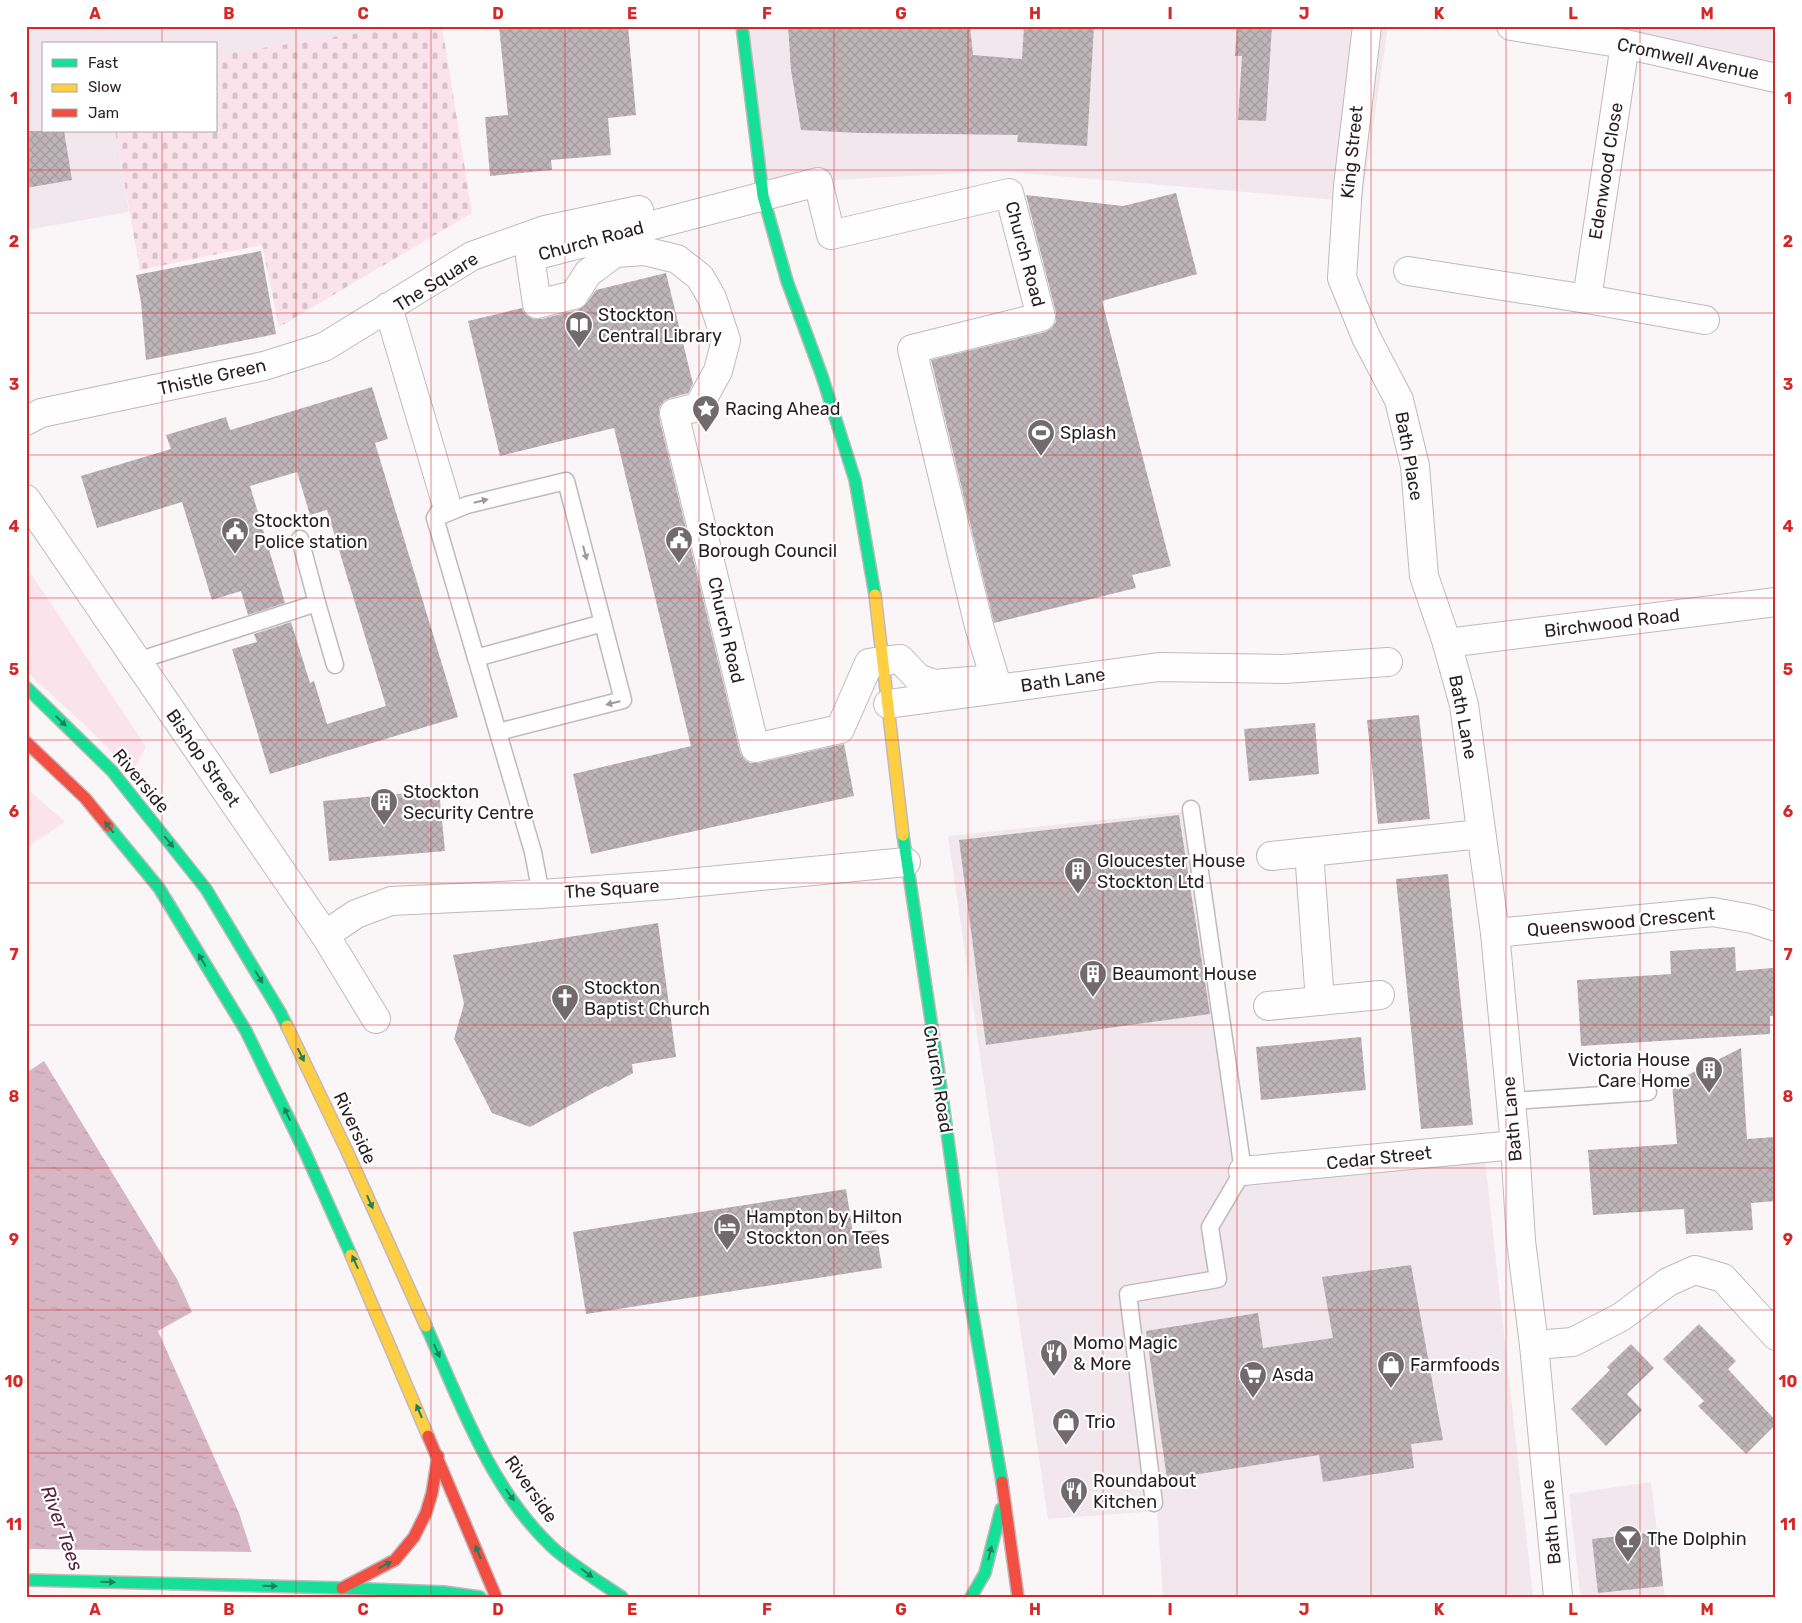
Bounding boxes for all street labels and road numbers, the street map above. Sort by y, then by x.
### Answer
street label: Cromwell Avenue [1615,33,1761,85]
street label: Edenwood Close [1584,101,1628,241]
street label: King Street [1336,104,1368,200]
street label: Church Road [1000,199,1050,309]
street label: Church Road [536,216,646,266]
street label: The Square [390,248,482,316]
street label: Thistle Green [156,354,268,400]
street label: Bath Place [1390,410,1428,502]
street label: Church Road [703,575,749,685]
street label: Birchwood Road [1543,604,1681,642]
street label: Bath Lane [1019,663,1107,697]
street label: Bath Lane [1444,673,1482,761]
street label: Bishop Street [161,705,245,811]
street label: Riverside [108,744,174,818]
street label: The Square [564,875,660,903]
street label: Queenswood Crescent [1526,903,1716,941]
street label: Church Road [919,1024,957,1134]
street label: Bath Lane [1497,1076,1527,1162]
street label: Riverside [329,1088,381,1168]
street label: Cedar Street [1325,1142,1433,1174]
street label: Riverside [500,1451,562,1527]
street label: Bath Lane [1536,1479,1566,1565]

